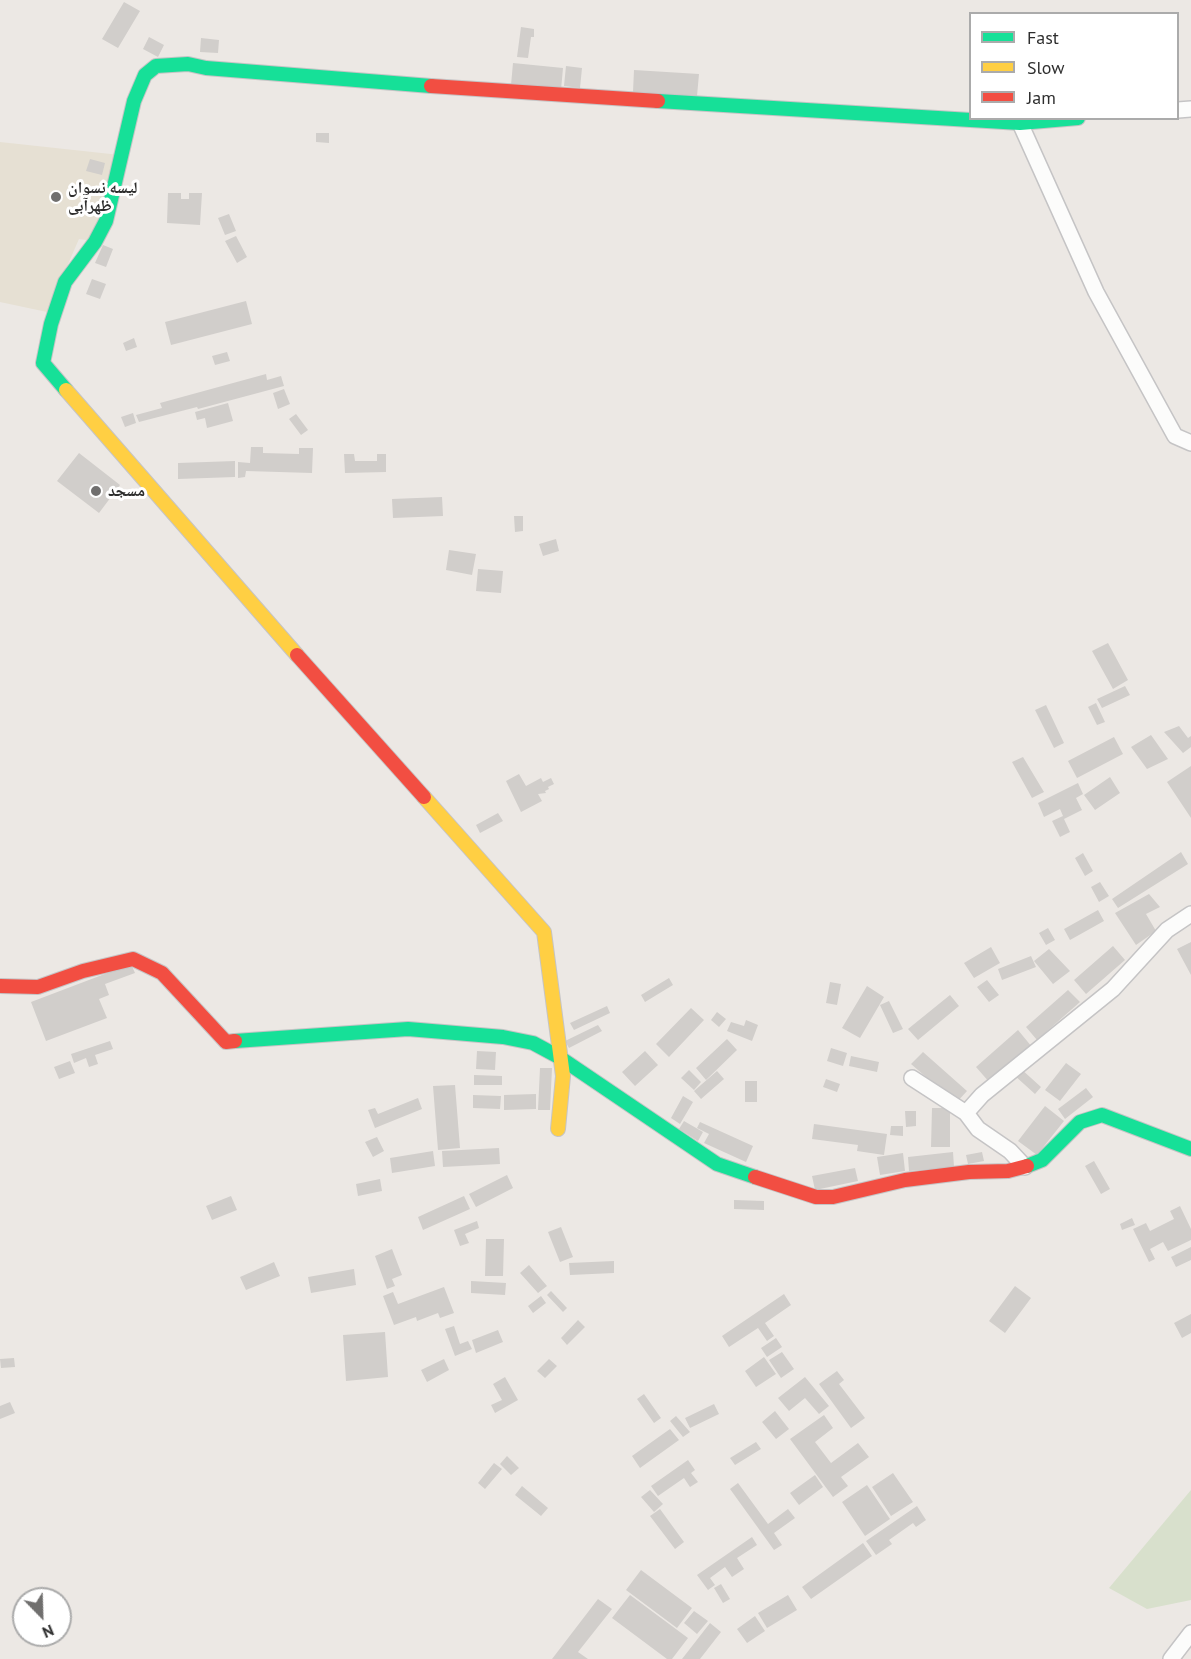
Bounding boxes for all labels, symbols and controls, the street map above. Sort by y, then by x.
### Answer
legend [969,12,1179,120]
text: Fast [1027,26,1059,49]
text: Slow [1027,56,1065,79]
text: Jam [1027,86,1056,109]
place label: لیسه نسوان ظهرآبی [68,178,137,216]
marker: لیسه نسوان ظهرآبی [49,190,63,204]
place label: مسجد [108,481,145,501]
marker: مسجد [89,484,103,498]
north arrow [12,1587,72,1647]
text: N [40,1620,57,1643]

